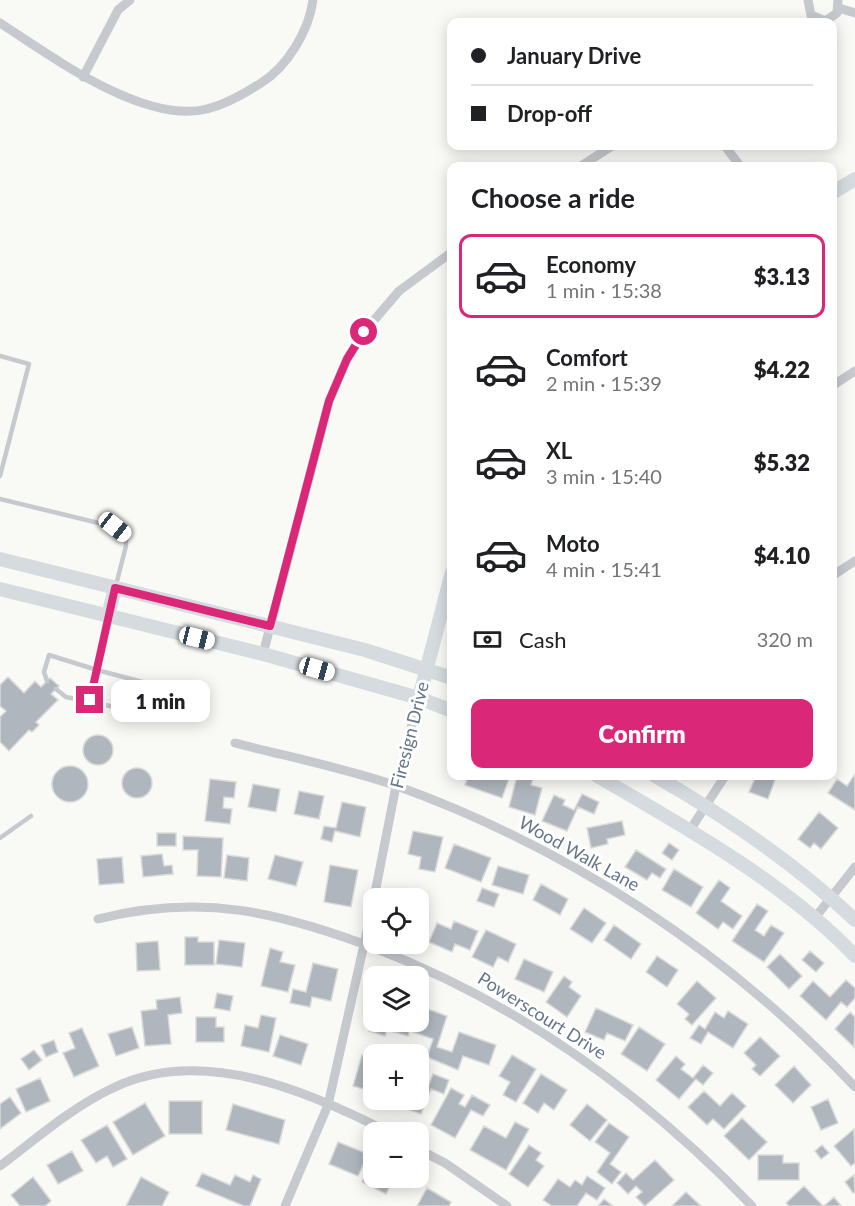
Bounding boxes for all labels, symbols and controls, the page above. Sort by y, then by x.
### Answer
text: January Drive [507,42,641,69]
text: Drop-off [507,100,592,127]
text: Choose a ride [471,181,635,214]
icon: car [474,249,528,303]
text: Economy [546,251,636,278]
text: $3.13 [754,263,810,290]
text: 1 min · 15:38 [546,278,662,302]
route start [350,318,377,345]
icon: car [474,342,528,396]
text: Comfort [546,344,628,371]
text: $4.22 [754,356,810,383]
text: 2 min · 15:39 [546,371,662,395]
icon: car [474,435,528,489]
text: XL [546,437,572,464]
text: $5.32 [754,449,810,476]
text: 3 min · 15:40 [546,464,662,488]
car [95,509,135,545]
icon: car [474,528,528,582]
text: Moto [546,530,600,557]
text: $4.10 [754,542,810,569]
text: 4 min · 15:41 [546,557,662,581]
icon: cash [471,623,504,656]
car [177,625,217,651]
text: Cash [519,626,566,653]
text: 320 m [757,627,813,651]
car [297,655,337,683]
callout: 1 min [111,679,210,721]
street label: Firesign Drive [385,679,433,790]
route end [76,686,103,713]
text: 1 min [136,689,185,713]
button: Confirm [471,699,813,768]
street label: Wood Walk Lane [515,811,644,895]
map controls [363,888,429,1188]
button: locate [363,888,429,954]
button: layers [363,966,429,1032]
street label: Powerscourt Drive [474,967,611,1064]
button: + [363,1044,429,1110]
button: − [363,1122,429,1188]

